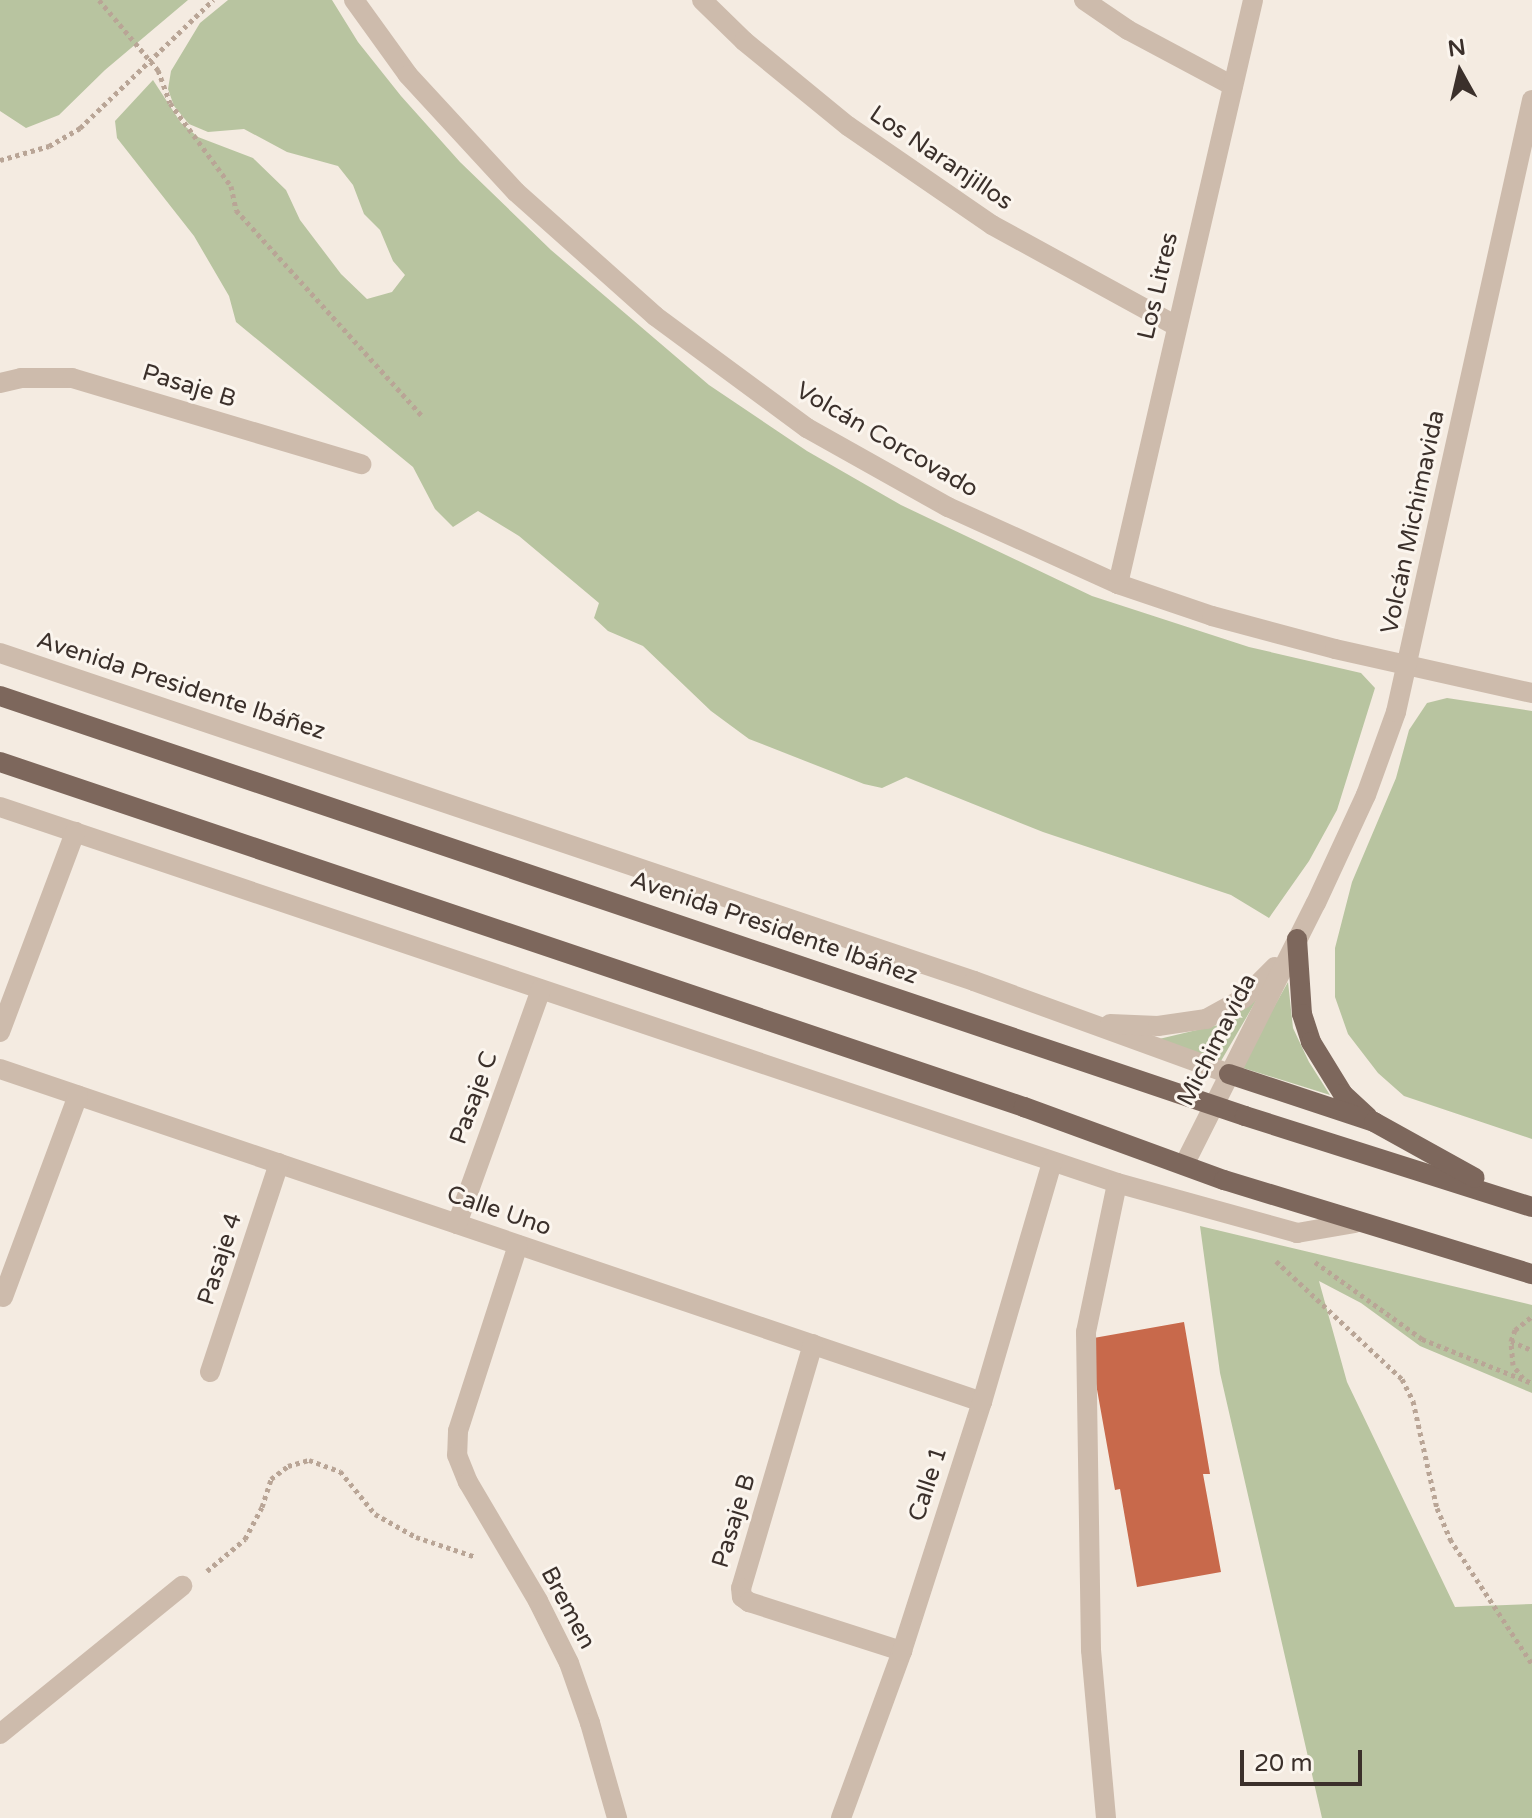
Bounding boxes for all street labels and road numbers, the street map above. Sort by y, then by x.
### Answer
street label: Los Naranjillos [864,100,1018,216]
street label: Los Litres [1132,230,1184,342]
street label: Pasaje B [139,358,239,414]
street label: Volcán Corcovado [791,376,983,504]
street label: Volcán Michimavida [1375,408,1451,636]
street label: Avenida Presidente Ibáñez [33,626,329,746]
street label: Avenida Presidente Ibáñez [627,865,921,991]
street label: Michimavida [1171,969,1263,1111]
street label: Pasaje C [444,1048,504,1148]
street label: Calle Uno [443,1180,555,1242]
street label: Pasaje 4 [192,1209,248,1309]
street label: Calle 1 [902,1443,954,1525]
street label: Pasaje B [706,1471,762,1571]
street label: Bremen [534,1562,602,1654]

